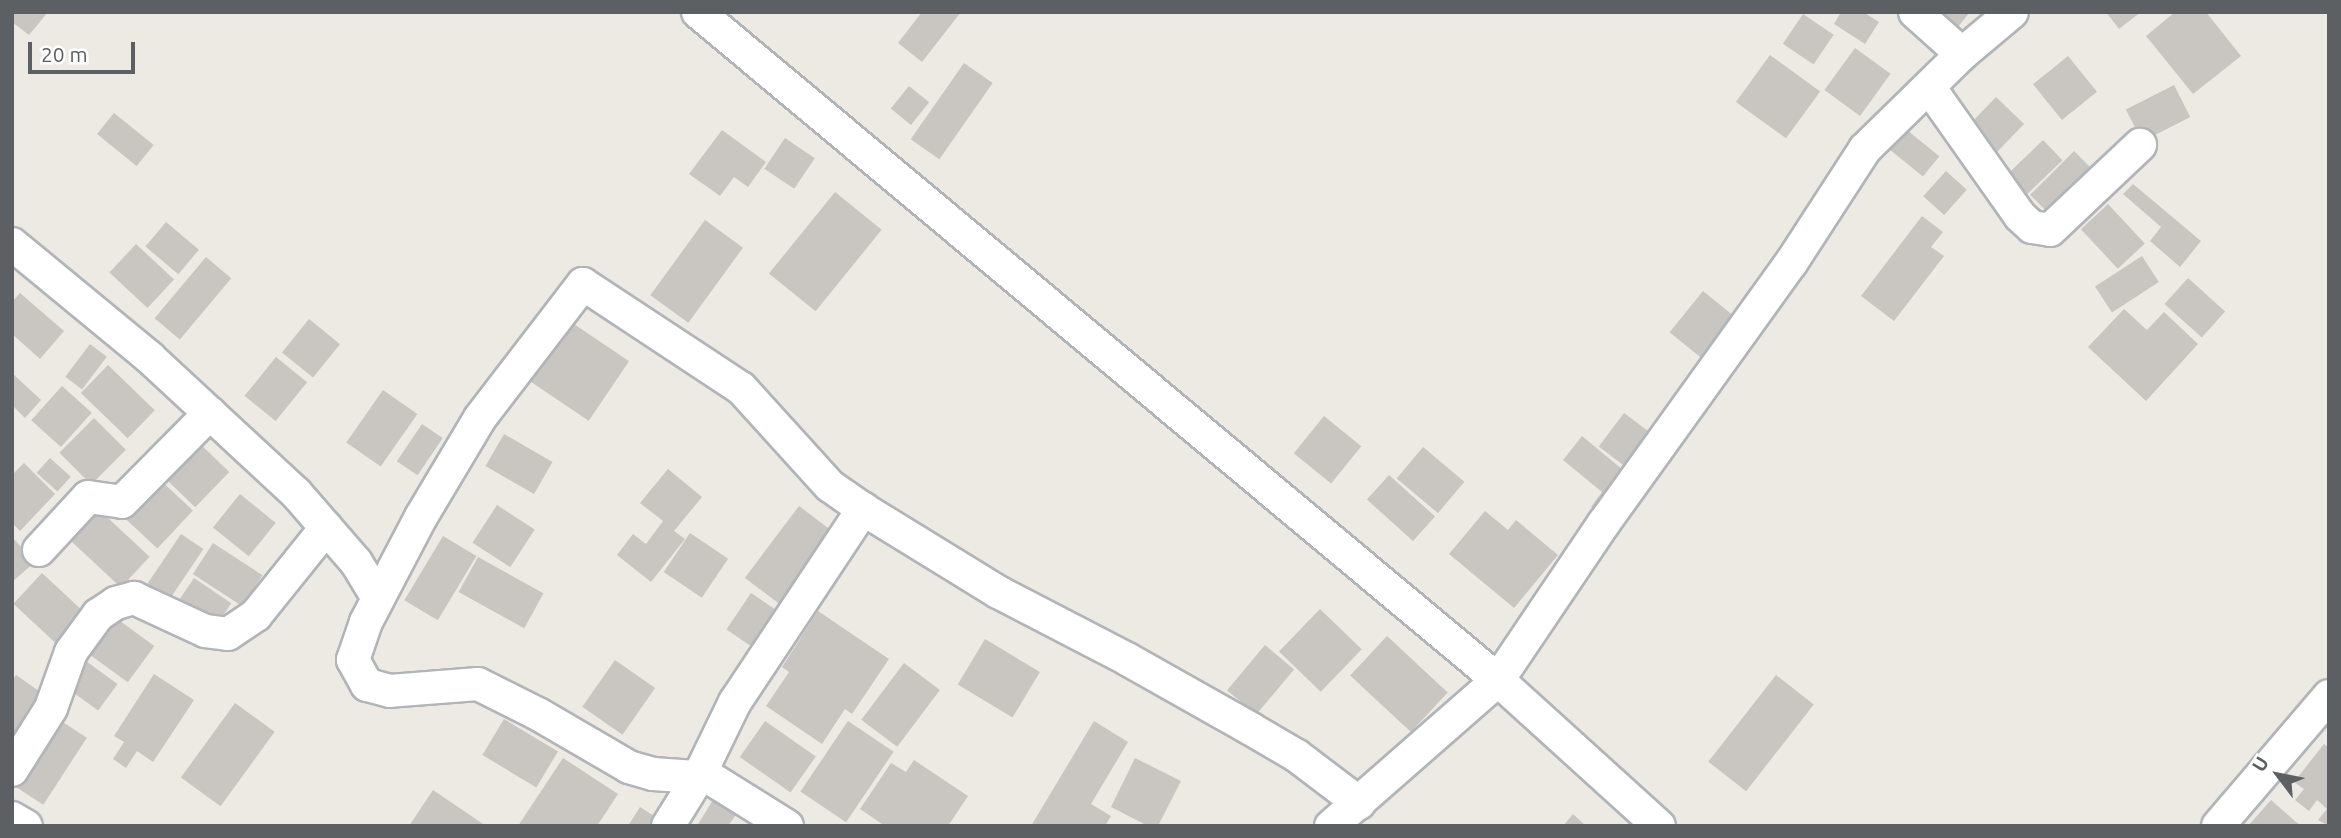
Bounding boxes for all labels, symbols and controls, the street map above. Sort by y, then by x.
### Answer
scale bar [32,28,138,72]
text: 20 m [41,42,88,66]
north arrow [2243,740,2313,810]
text: U [2247,752,2273,775]

